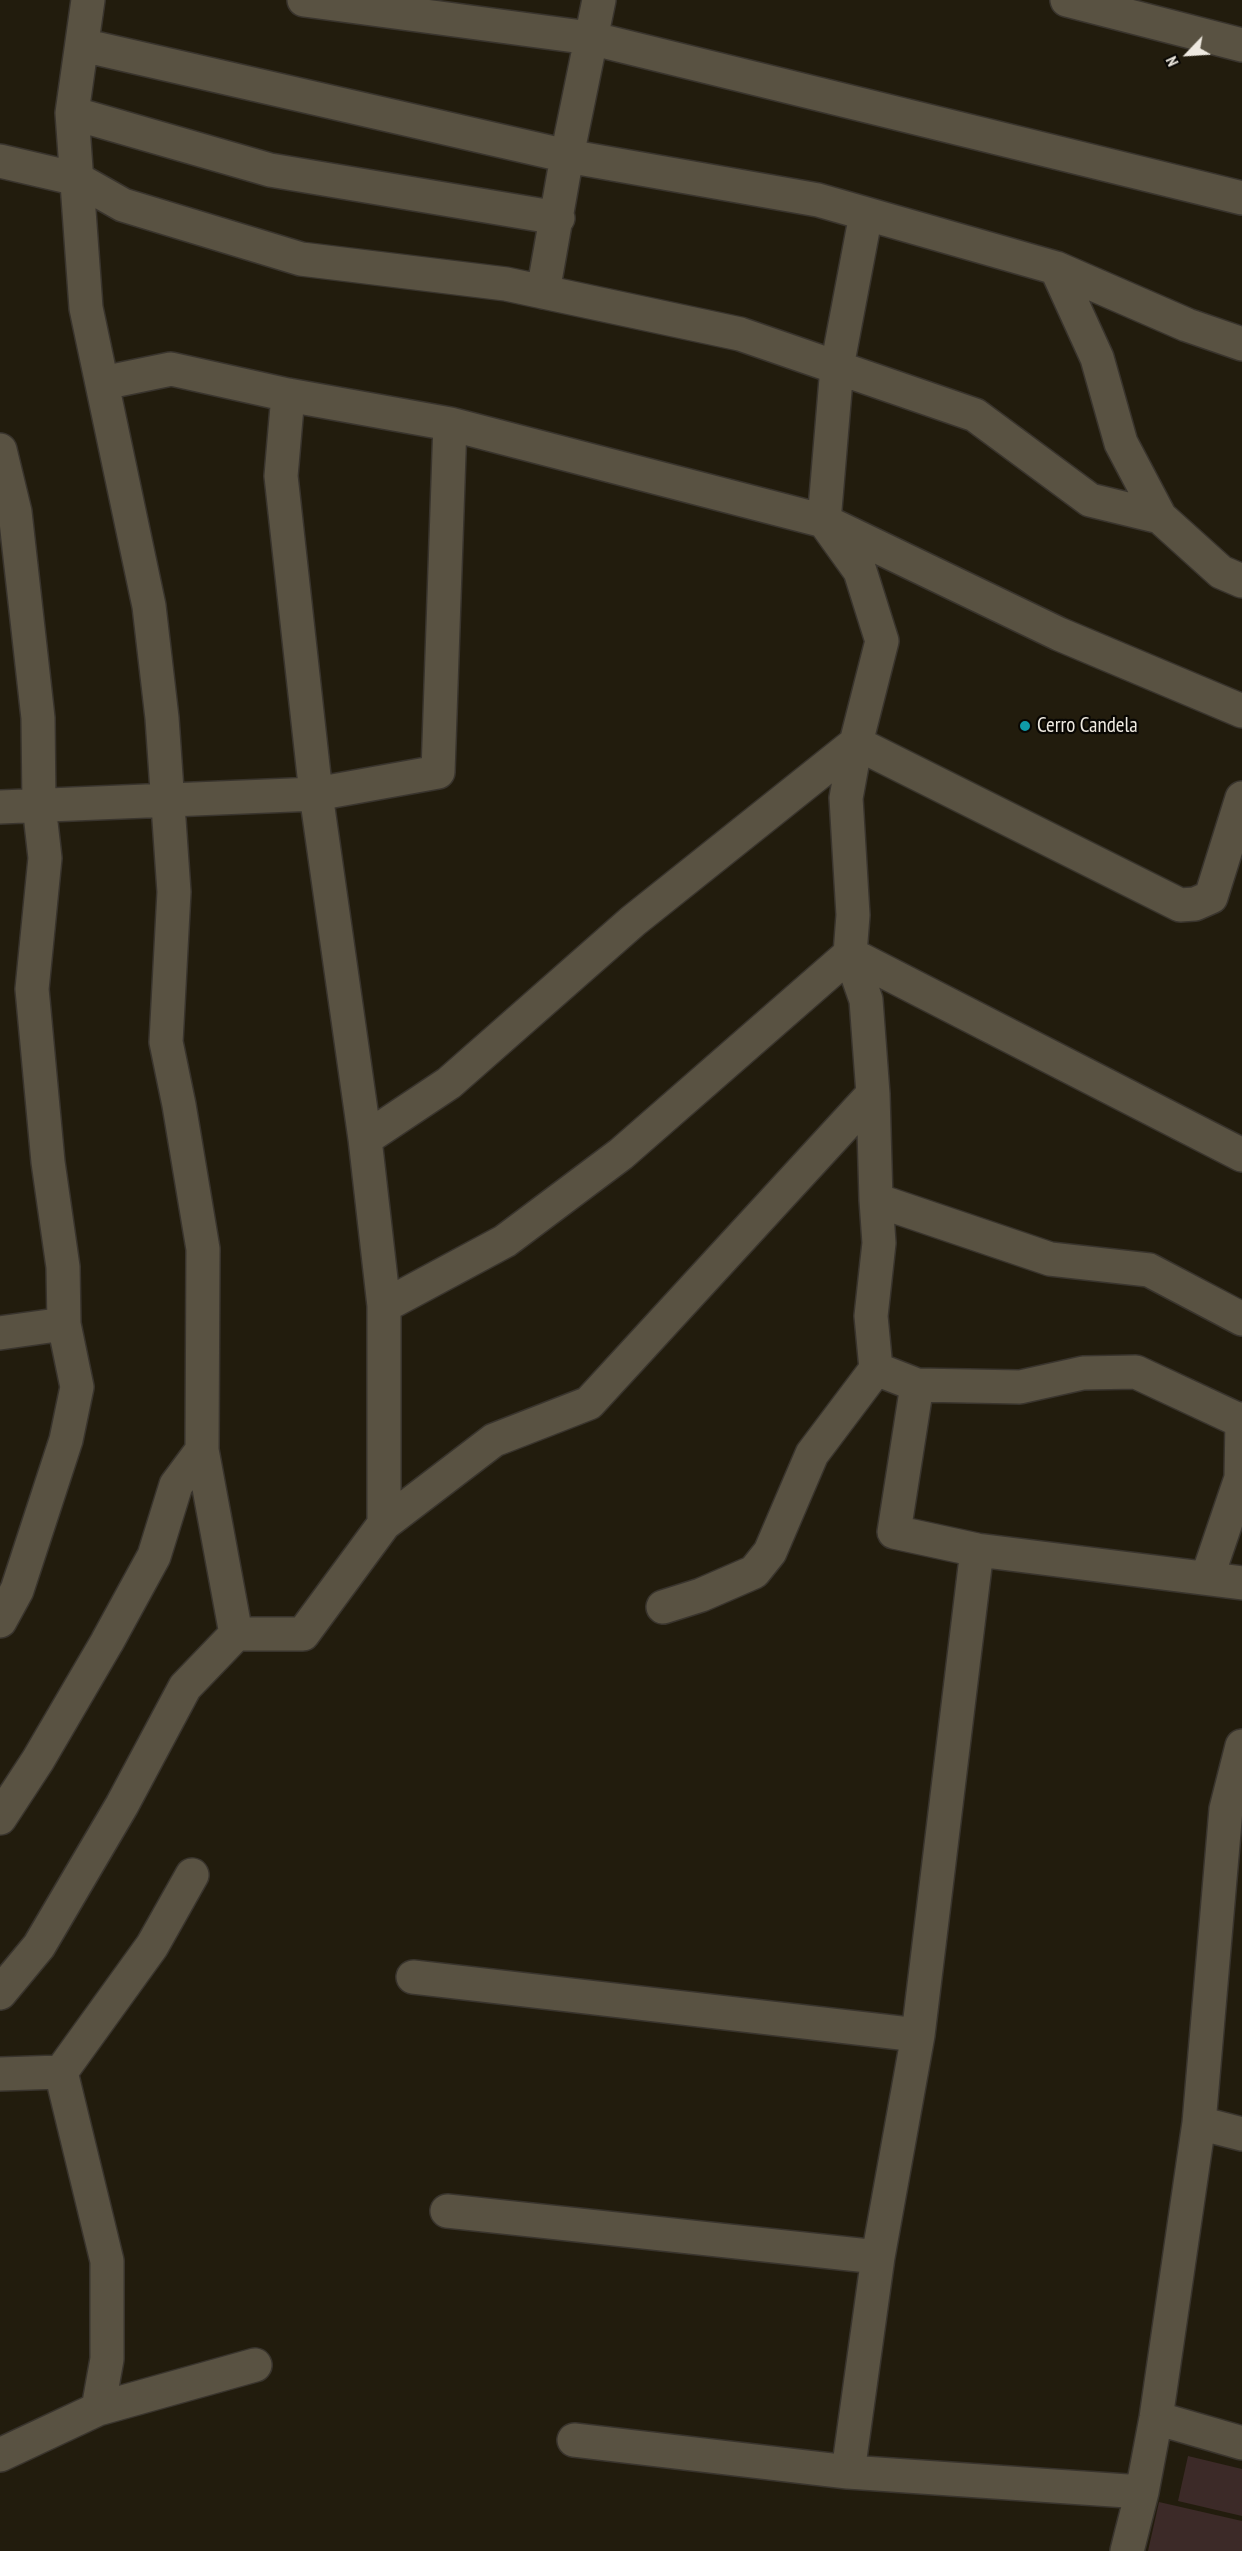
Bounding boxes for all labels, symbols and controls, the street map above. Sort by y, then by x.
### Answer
north arrow [1158,24,1218,84]
text: N [1161,53,1183,70]
place label: Cerro Candela [1037,713,1138,739]
marker: Cerro Candela [1018,719,1032,733]

